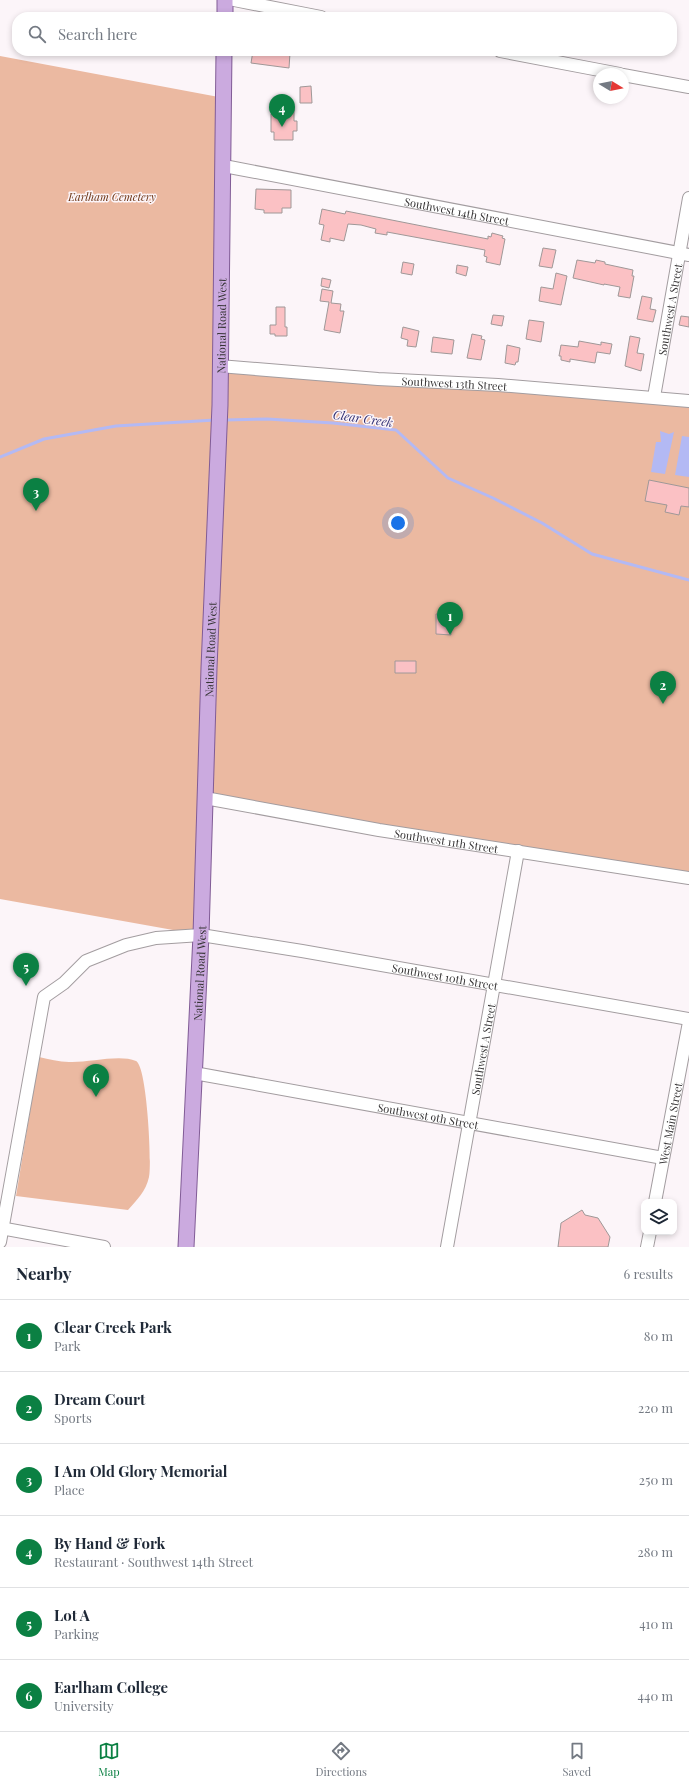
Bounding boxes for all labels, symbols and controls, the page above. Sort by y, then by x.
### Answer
search box [12,12,677,56]
icon: search [26,23,48,45]
text: Search here [58,24,137,44]
north arrow [593,68,629,104]
pin: 4 [269,94,295,127]
park label: Earlham Cemetery [67,189,157,204]
street label: Southwest 14th Street [403,193,510,228]
street label: Southwest A Street [654,262,685,356]
street label: National Road West [213,278,229,373]
street label: Southwest 13th Street [401,373,508,393]
water label: Clear Creek [332,406,394,430]
pin: 3 [23,478,49,511]
your location [388,513,408,533]
street label: National Road West [201,602,219,697]
pin: 1 [437,602,463,635]
pin: 2 [650,671,676,704]
street label: Southwest 11th Street [393,825,499,856]
street label: National Road West [189,925,209,1021]
pin: 5 [13,953,39,986]
street label: Southwest 10th Street [391,959,499,993]
street label: Southwest A Street [467,1002,498,1096]
pin: 6 [83,1064,109,1097]
street label: West Main Street [655,1081,685,1167]
street label: Southwest 9th Street [376,1099,480,1132]
map controls [641,1199,677,1235]
button: layers [641,1199,677,1235]
text: Nearby [16,1262,71,1284]
text: 6 results [623,1265,673,1282]
text: Clear Creek Park [54,1317,172,1337]
text: 1 [27,1327,31,1344]
text: 80 m [644,1327,673,1344]
text: Park [54,1337,81,1354]
text: Dream Court [54,1389,145,1409]
text: 2 [26,1399,32,1416]
text: 220 m [638,1399,673,1416]
text: Sports [54,1409,92,1426]
text: I Am Old Glory Memorial [54,1461,228,1481]
text: 3 [26,1471,32,1488]
text: 250 m [639,1471,673,1488]
text: Place [54,1481,85,1498]
text: By Hand & Fork [54,1533,165,1553]
text: 4 [26,1543,32,1560]
text: 280 m [637,1543,673,1560]
text: Restaurant · Southwest 14th Street [54,1553,253,1570]
text: Lot A [54,1605,90,1625]
text: 5 [26,1615,32,1632]
text: 410 m [639,1615,673,1632]
text: Parking [54,1625,99,1642]
text: Earlham College [54,1677,168,1697]
text: 6 [25,1687,33,1704]
text: 440 m [638,1687,673,1704]
text: University [54,1697,114,1714]
tab: Map [98,1740,120,1779]
tab: Directions [315,1740,367,1779]
tab: Saved [563,1740,591,1779]

